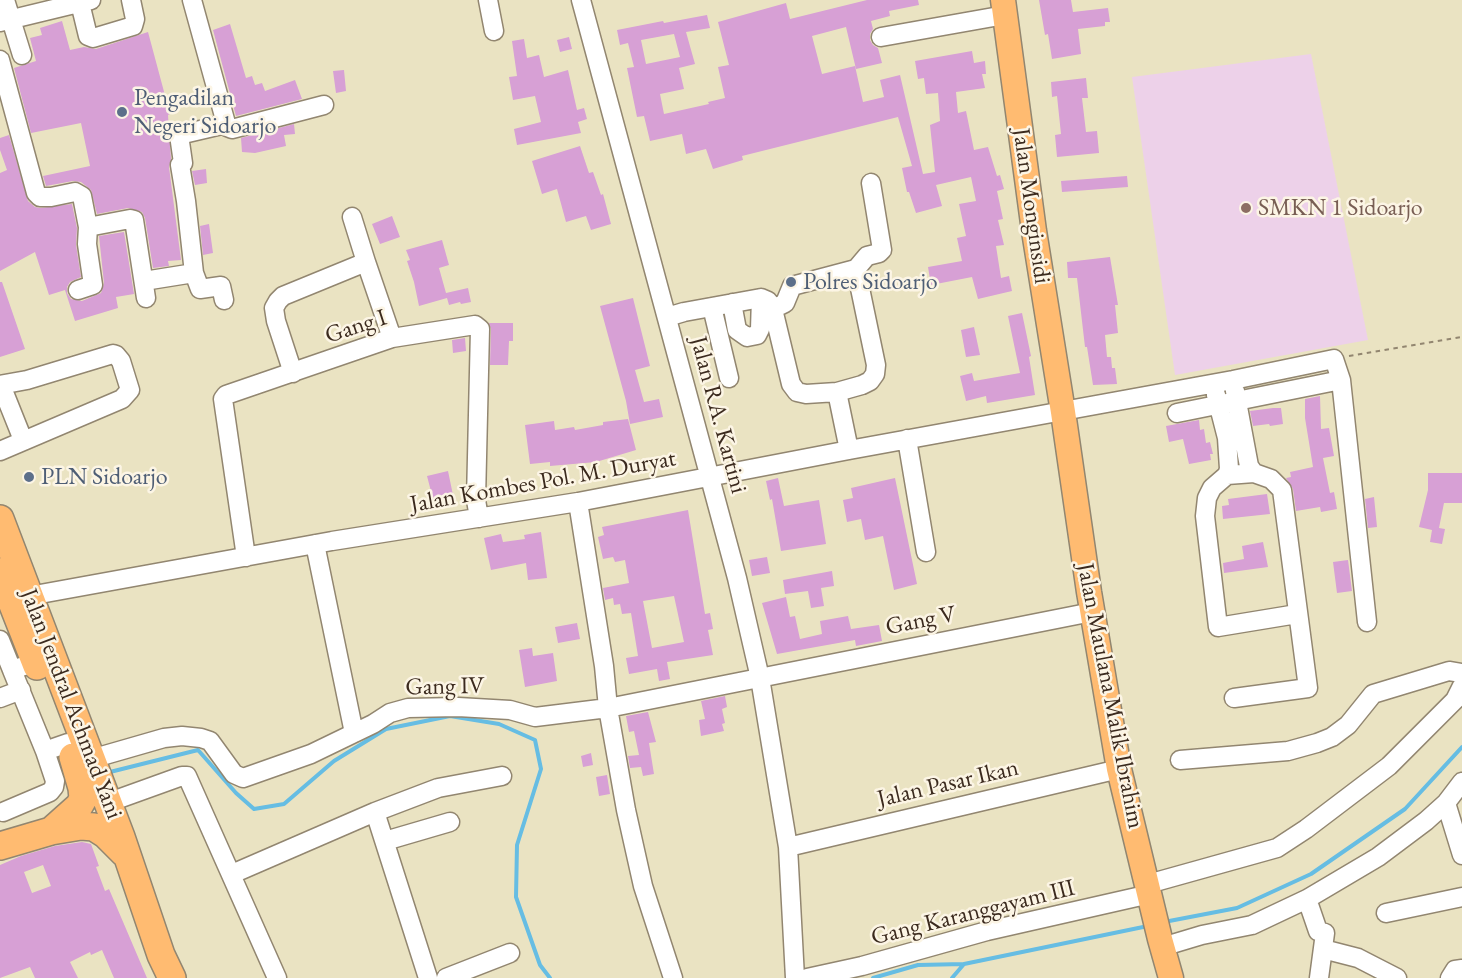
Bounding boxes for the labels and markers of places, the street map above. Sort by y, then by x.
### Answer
place label: Pengadilan Negeri Sidoarjo [134,84,276,140]
marker: Pengadilan Negeri Sidoarjo [115,105,129,119]
place label: SMKN 1 Sidoarjo [1258,194,1423,222]
marker: SMKN 1 Sidoarjo [1239,201,1253,215]
place label: Polres Sidoarjo [803,268,938,296]
marker: Polres Sidoarjo [784,275,798,289]
place label: PLN Sidoarjo [41,463,168,491]
marker: PLN Sidoarjo [22,470,36,484]

